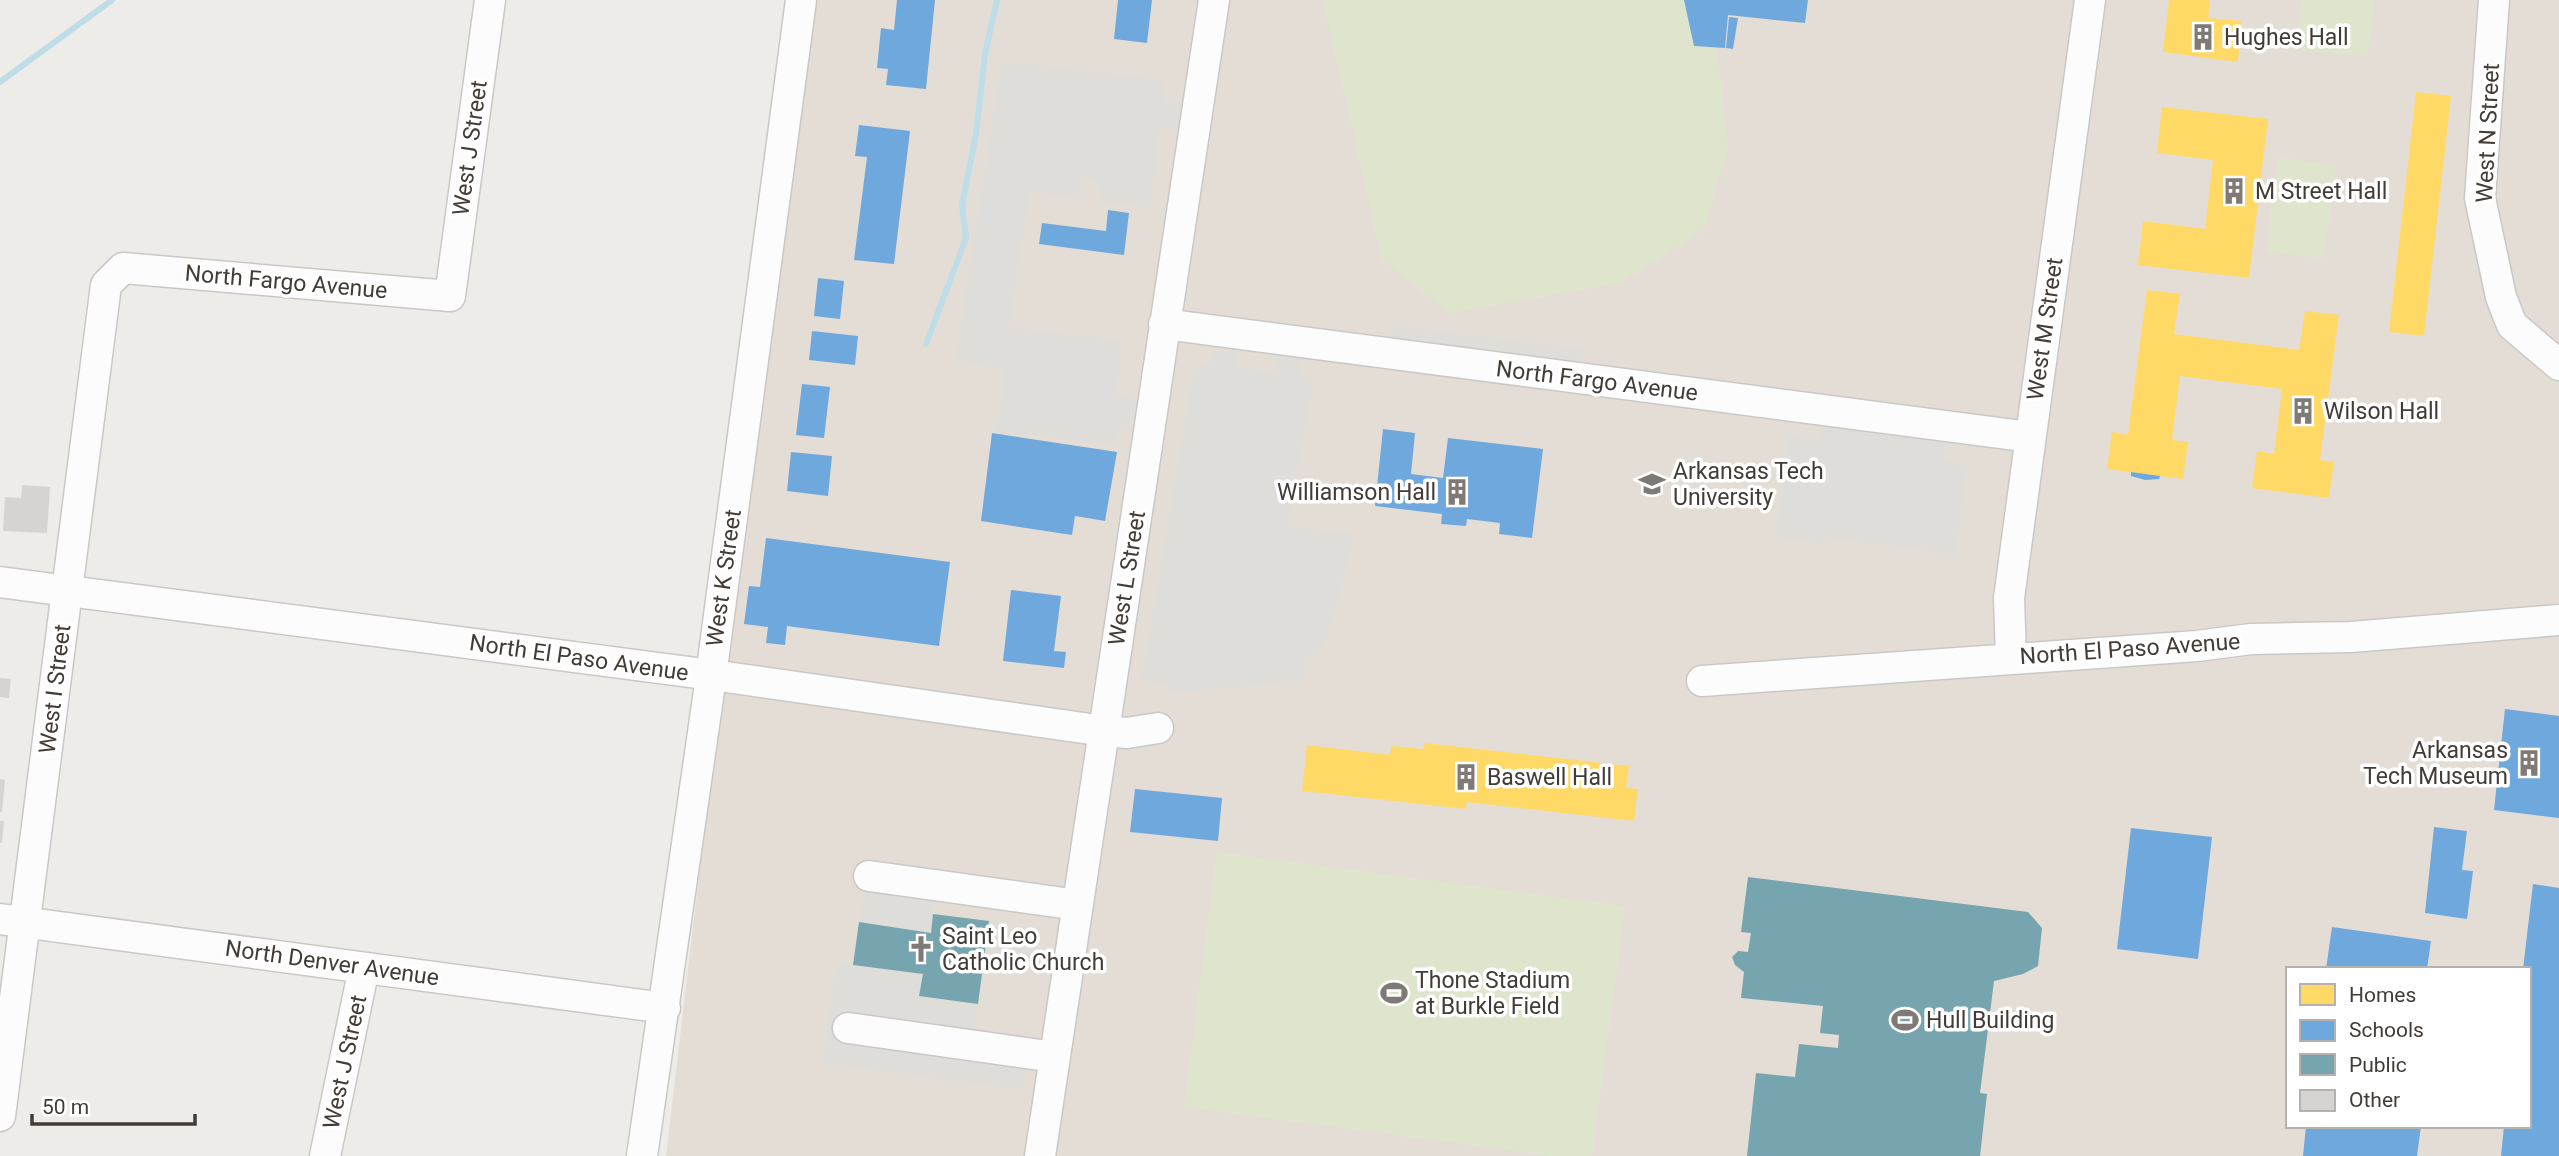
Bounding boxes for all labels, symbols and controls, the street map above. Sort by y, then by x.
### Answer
building icon: Hughes Hall [2188,22,2218,52]
place label: Hughes Hall [2224,24,2349,51]
street label: West N Street [2471,62,2505,204]
street label: West J Street [447,79,493,217]
building icon: M Street Hall [2219,176,2249,206]
place label: M Street Hall [2255,178,2387,205]
street label: West M Street [2022,256,2068,402]
street label: North Fargo Avenue [184,260,388,304]
street label: North Fargo Avenue [1495,355,1699,407]
building icon: Wilson Hall [2288,396,2318,426]
place label: Wilson Hall [2324,398,2439,425]
place label: Arkansas Tech University [1673,458,1824,511]
school or university icon: Arkansas Tech University [1637,469,1667,499]
building icon: Williamson Hall [1442,477,1472,507]
place label: Williamson Hall [1277,479,1436,506]
street label: West K Street [701,508,747,648]
street label: West L Street [1103,509,1151,647]
street label: West I Street [34,623,76,755]
street label: North El Paso Avenue [2019,628,2241,670]
street label: North El Paso Avenue [468,629,690,687]
place label: Arkansas Tech Museum [2363,737,2508,790]
building icon: Arkansas Tech Museum [2514,748,2544,778]
building icon: Baswell Hall [1451,762,1481,792]
place label: Baswell Hall [1487,764,1612,791]
place label: Saint Leo Catholic Church [942,923,1104,976]
church icon: Saint Leo Catholic Church [906,934,936,964]
street label: North Denver Avenue [223,935,441,991]
place label: Thone Stadium at Burkle Field [1415,967,1570,1020]
legend [2286,967,2531,1128]
sports icon: Thone Stadium at Burkle Field [1379,978,1409,1008]
text: Homes [2349,983,2416,1007]
street label: West J Street [318,992,372,1132]
sports icon: Hull Building [1890,1005,1920,1035]
place label: Hull Building [1926,1007,2054,1034]
text: Schools [2349,1018,2424,1042]
text: Public [2349,1053,2407,1077]
scale bar [32,1082,194,1126]
text: Other [2349,1088,2400,1112]
text: 50 m [42,1095,89,1119]

